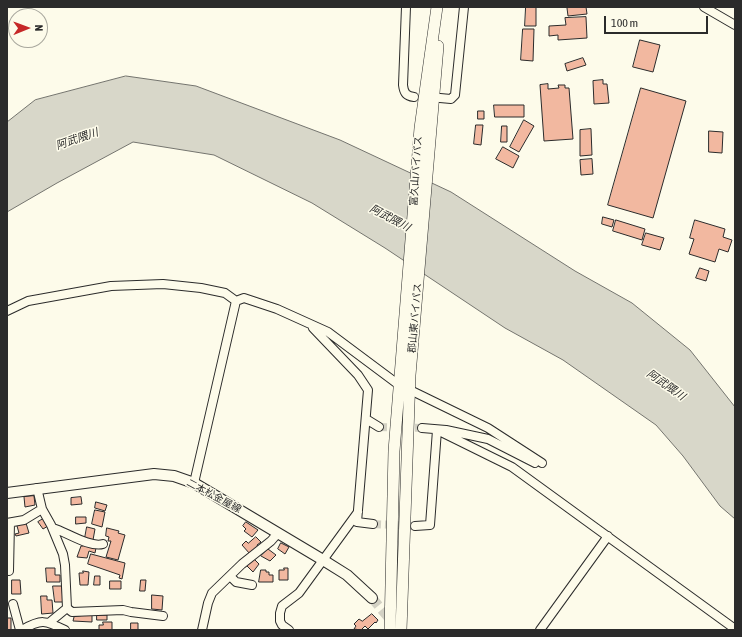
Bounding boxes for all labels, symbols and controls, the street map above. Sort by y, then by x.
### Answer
north arrow [8,8,48,48]
scale bar [606,8,710,34]
text: 100 m [611,16,638,30]
text: N [33,24,45,31]
water label: 阿武隈川 [54,126,100,152]
street label: 富久山バイパス [408,136,424,206]
water label: 阿武隈川 [367,202,413,234]
street label: 郡山東バイパス [406,283,424,353]
water label: 阿武隈川 [644,367,688,403]
street label: 二本松金屋線 [185,477,243,515]

